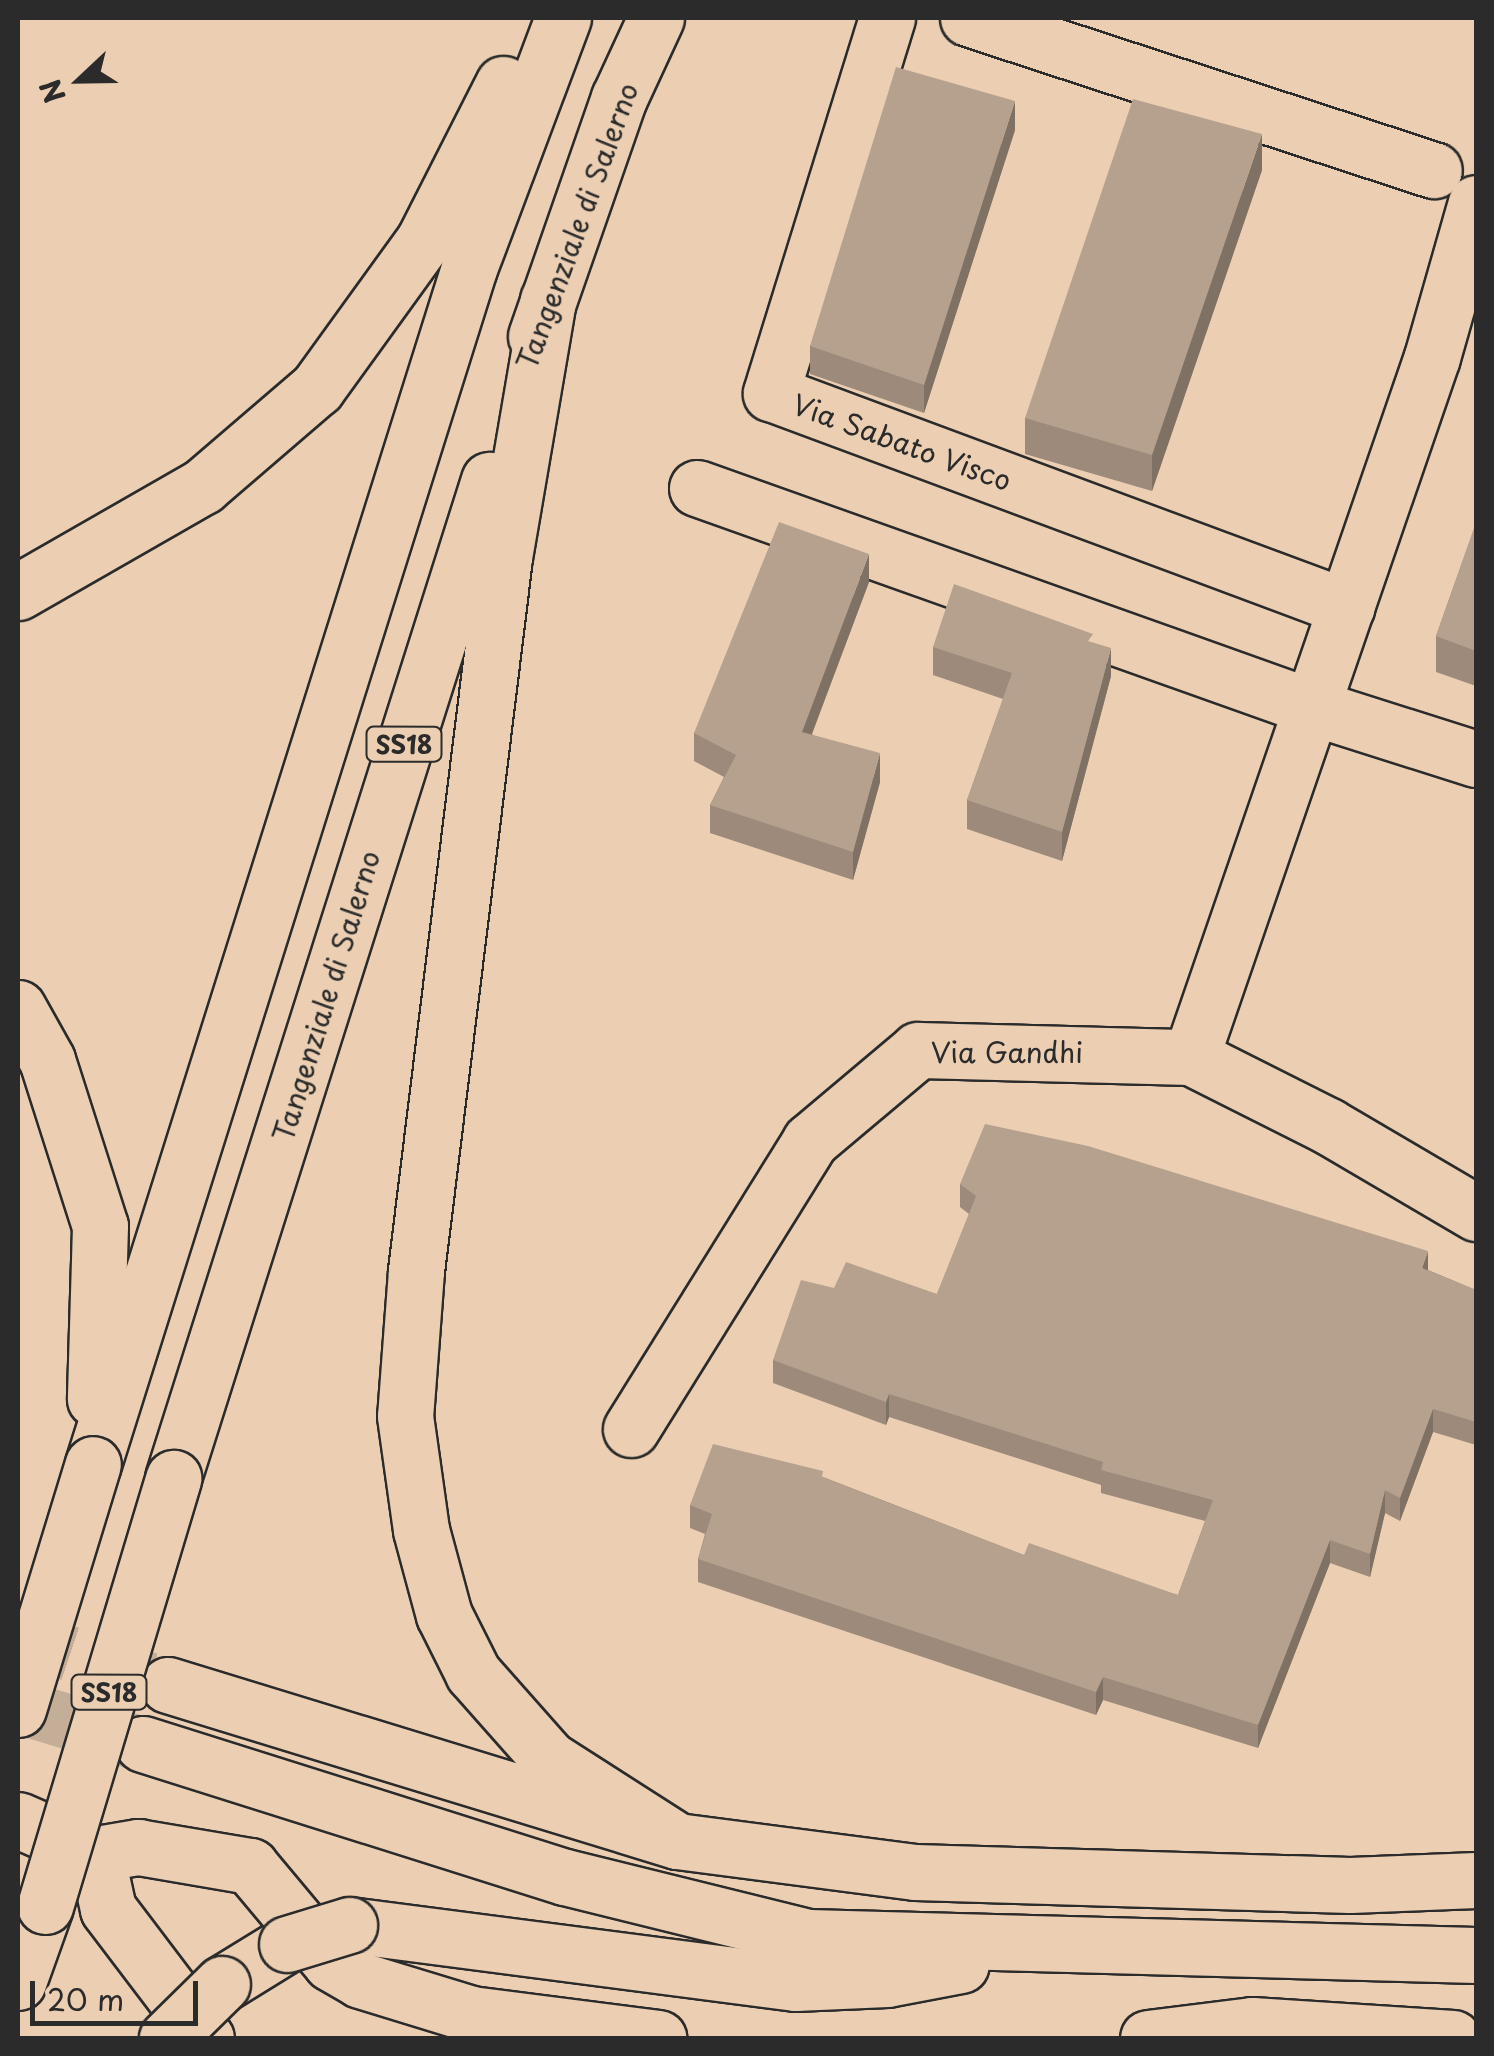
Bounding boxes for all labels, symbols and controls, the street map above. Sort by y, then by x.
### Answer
north arrow [30,30,130,130]
text: N [28,73,76,110]
street label: Tangenziale di Salerno [509,76,645,376]
street label: Via Sabato Visco [789,387,1015,497]
road number: SS18 [364,724,444,764]
street label: Tangenziale di Salerno [265,845,387,1147]
street label: Via Gandhi [931,1035,1083,1069]
road number: SS18 [69,1672,149,1712]
scale bar [35,1961,202,2023]
text: 20 m [47,1976,124,2021]

